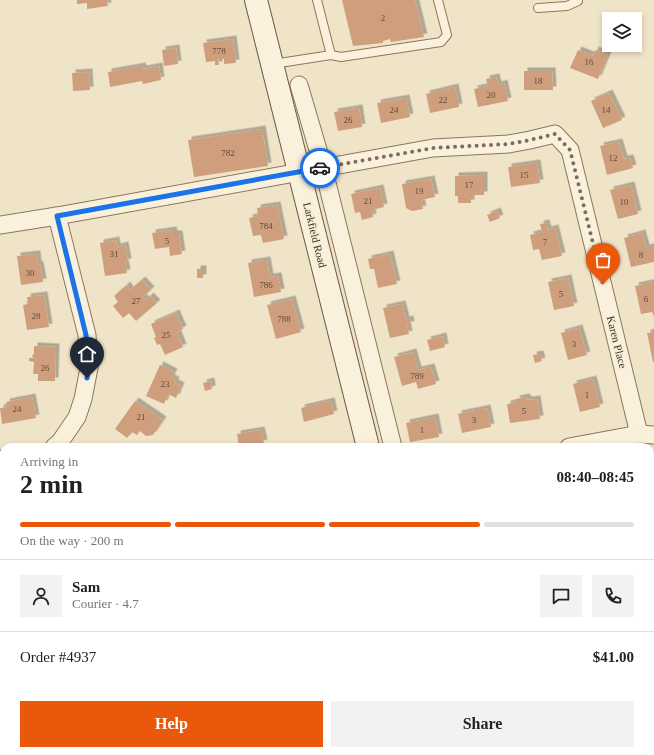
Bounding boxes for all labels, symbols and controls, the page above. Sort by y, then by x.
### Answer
map controls [602,12,642,52]
button: layers [602,12,642,52]
house number: 2 [381,13,385,23]
house number: 778 [212,46,226,56]
house number: 16 [585,57,594,67]
house number: 18 [534,76,543,86]
house number: 20 [487,90,496,100]
house number: 22 [439,95,448,105]
house number: 24 [390,105,399,115]
house number: 14 [602,105,611,115]
house number: 26 [344,115,353,125]
house number: 782 [221,148,235,158]
courier [300,148,340,188]
house number: 12 [609,153,618,163]
icon: car [309,157,331,179]
house number: 15 [520,170,529,180]
house number: 17 [465,180,474,190]
house number: 19 [415,186,424,196]
house number: 21 [364,196,373,206]
house number: 10 [620,197,629,207]
street label: Larkfield Road [301,201,329,269]
house number: 784 [259,221,273,231]
house number: 5 [165,236,170,246]
house number: 7 [543,237,548,247]
pin [586,243,620,284]
house number: 31 [110,249,119,259]
icon: bag [592,249,614,271]
house number: 8 [639,250,644,260]
house number: 30 [26,268,35,278]
house number: 786 [259,280,273,290]
house number: 5 [559,289,564,299]
house number: 6 [644,294,649,304]
house number: 27 [132,296,141,306]
house number: 28 [32,311,41,321]
house number: 788 [277,314,291,324]
street label: Karen Place [605,315,629,369]
house number: 25 [162,330,171,340]
pin [70,337,104,378]
house number: 3 [572,339,577,349]
icon: home [76,343,98,365]
house number: 26 [41,363,50,373]
house number: 789 [410,371,424,381]
house number: 23 [161,379,170,389]
house number: 1 [585,390,589,400]
house number: 24 [13,404,22,414]
house number: 5 [522,406,527,416]
house number: 21 [137,412,146,422]
house number: 3 [472,415,477,425]
house number: 1 [420,425,424,435]
text: Arriving in [20,454,78,469]
text: 08:40–08:45 [557,469,634,485]
text: 2 min [20,470,83,499]
text: On the way · 200 m [20,533,124,548]
button: person [20,575,62,617]
button: chat [540,575,582,617]
button: phone [592,575,634,617]
text: Sam [72,579,100,595]
text: Courier · 4.7 [72,596,139,611]
text: Order #4937 [20,649,96,665]
text: $41.00 [593,649,634,665]
button: Help [20,701,323,747]
button: Share [331,701,634,747]

